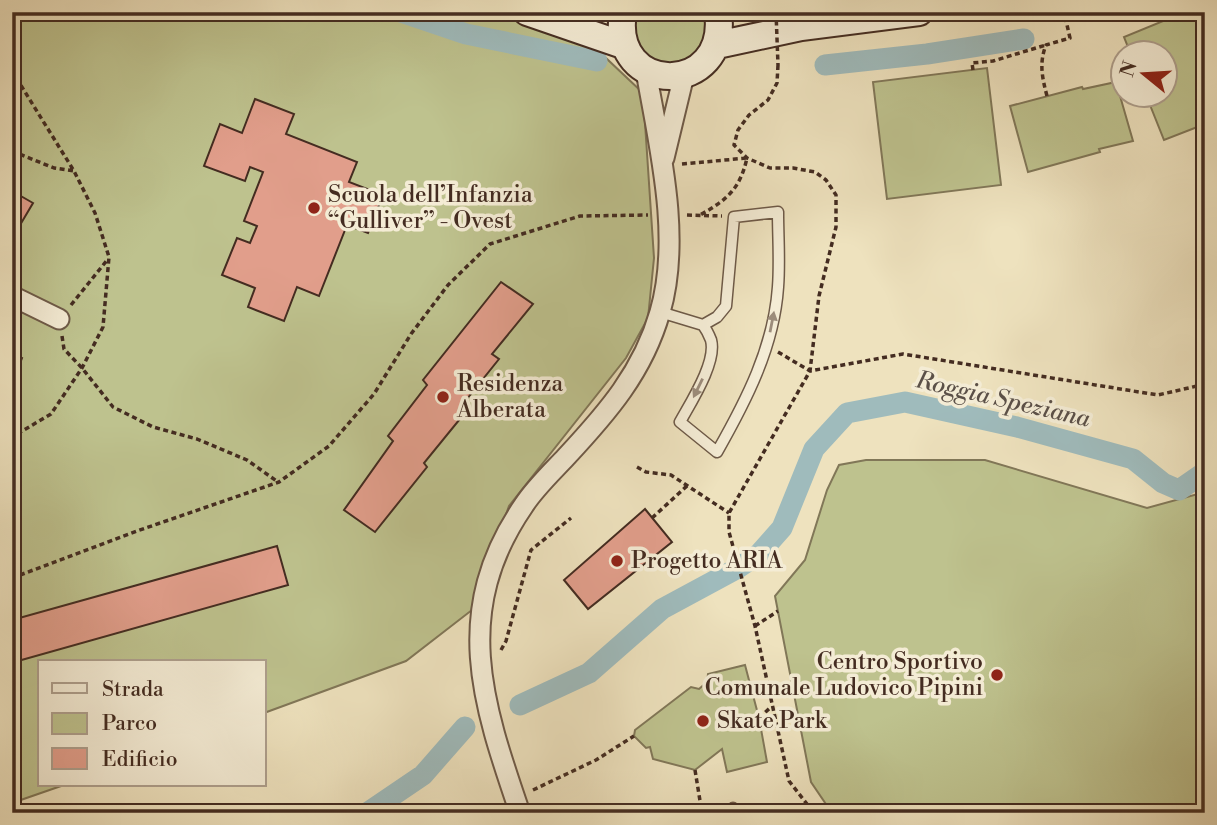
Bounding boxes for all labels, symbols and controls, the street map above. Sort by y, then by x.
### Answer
north arrow [1108,38,1178,108]
text: N [1115,58,1143,80]
place label: Scuola dell’Infanzia “Gulliver” - Ovest [328,181,533,235]
marker: Scuola dell’Infanzia “Gulliver” - Ovest [306,200,322,216]
one-way arrow [766,311,777,333]
water label: Roggia Speziana [912,365,1094,435]
place label: Residenza Alberata [456,370,563,424]
one-way arrow [692,378,703,398]
marker: Residenza Alberata [435,389,451,405]
place label: Progetto ARIA [631,547,784,575]
marker: Progetto ARIA [609,553,625,569]
place label: Centro Sportivo Comunale Ludovico Pipini [705,648,983,702]
legend [38,660,266,786]
marker: Centro Sportivo Comunale Ludovico Pipini [989,667,1005,683]
text: Strada [102,677,164,703]
place label: Skate Park [717,707,828,735]
text: Parco [102,711,157,737]
marker: Skate Park [695,713,711,729]
text: Edificio [102,747,178,773]

